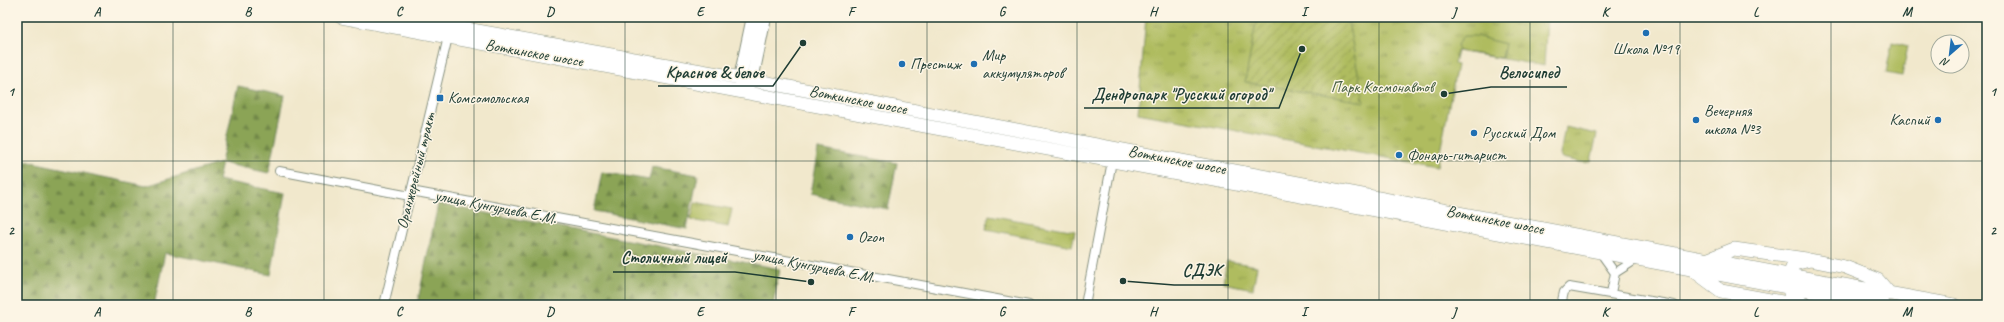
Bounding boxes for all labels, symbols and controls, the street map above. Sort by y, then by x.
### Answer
text: A [94,4,102,20]
text: B [245,4,253,20]
text: C [396,4,404,20]
text: D [546,4,555,20]
text: E [697,4,706,20]
text: F [848,4,857,20]
text: G [999,4,1007,20]
text: H [1149,4,1159,20]
text: I [1301,4,1310,20]
text: J [1451,4,1458,20]
text: K [1602,4,1612,20]
text: L [1753,4,1760,20]
text: M [1902,4,1913,20]
marker: Школа №19 [1641,28,1651,38]
north arrow [1930,34,1970,74]
street label: Воткинское шоссе [484,35,586,72]
place label: Школа №19 [1613,39,1681,59]
place label: Мир аккумуляторов [982,45,1068,83]
place label: Престиж [910,54,963,74]
text: N [1937,54,1952,71]
callout: Красное & белое [658,57,773,86]
callout: Велосипед [1491,58,1567,87]
marker: Престиж [897,59,907,69]
marker: Мир аккумуляторов [969,59,979,69]
text: Красное & белое [666,62,766,83]
text: Велосипед [1499,62,1562,83]
park label: Парк Космонавтов [1331,77,1437,97]
callout: Дендропарк "Русский огород" [1084,79,1279,108]
street label: Воткинское шоссе [808,81,910,120]
text: 1 [8,84,16,100]
text: Дендропарк "Русский огород" [1091,84,1275,105]
text: 1 [1990,84,1998,100]
place label: Комсомольская [448,88,529,108]
marker: Комсомольская [435,93,445,103]
place label: Вечерняя школа №3 [1704,101,1762,139]
street label: Оранжерейный тракт [392,109,441,231]
place label: Каспий [1890,110,1931,130]
marker: Вечерняя школа №3 [1691,115,1701,125]
marker: Каспий [1933,115,1943,125]
place label: Русский Дом [1482,123,1556,143]
marker: Русский Дом [1469,128,1479,138]
street label: Воткинское шоссе [1127,141,1229,180]
place label: Фонарь-гитарист [1407,145,1507,165]
marker: Фонарь-гитарист [1394,150,1404,160]
street label: улица Кунгурцева Е.М. [432,185,559,229]
street label: Воткинское шоссе [1445,201,1547,240]
text: 2 [8,223,15,239]
text: 2 [1990,223,1997,239]
place label: Ozon [858,227,885,247]
marker: Ozon [845,232,855,242]
callout: Столичный лицей [613,243,735,272]
street label: улица Кунгурцева Е.М. [750,244,877,288]
text: Столичный лицей [621,247,729,268]
callout: СДЭК [1174,256,1229,285]
text: СДЭК [1183,260,1225,281]
text: A [94,304,102,320]
text: B [245,304,253,320]
text: C [396,304,404,320]
text: D [546,304,555,320]
text: E [697,304,706,320]
text: F [848,304,857,320]
text: G [999,304,1007,320]
text: H [1149,304,1159,320]
text: I [1301,304,1310,320]
text: J [1451,304,1458,320]
text: K [1602,304,1612,320]
text: L [1753,304,1760,320]
text: M [1902,304,1913,320]

